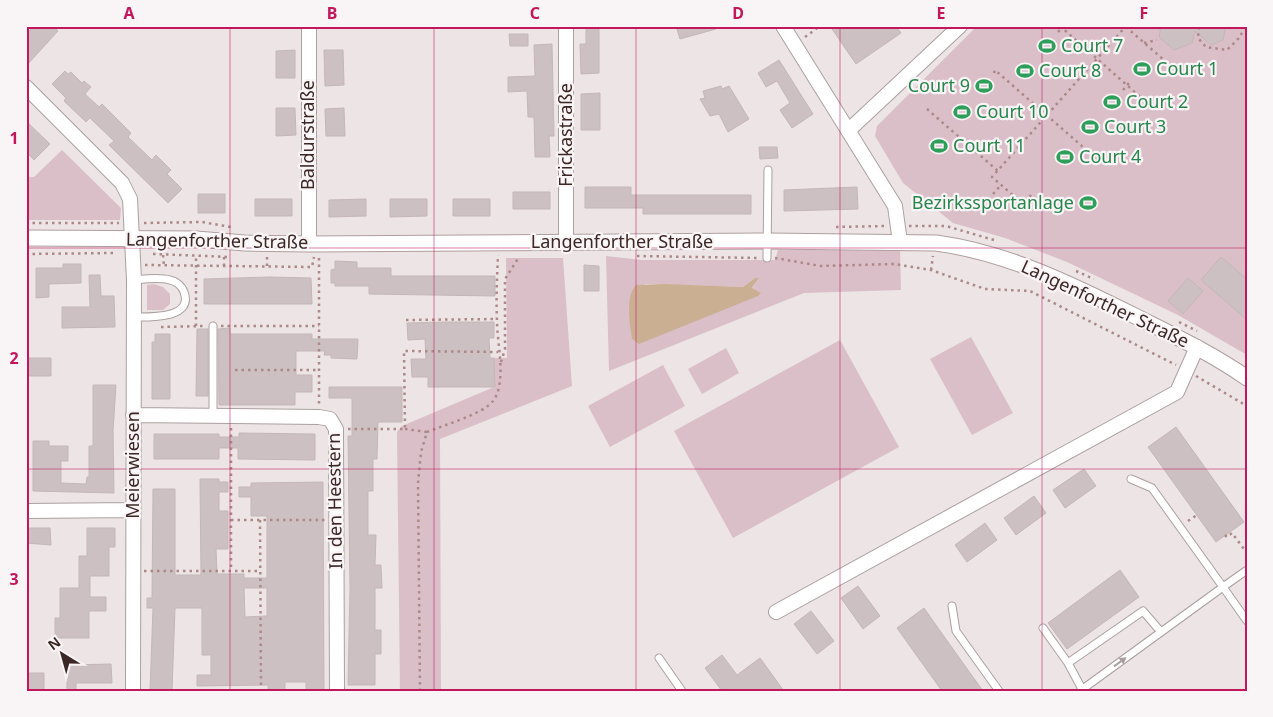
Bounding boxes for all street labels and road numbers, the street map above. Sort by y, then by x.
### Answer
street label: Baldurstraße [295,80,319,190]
street label: Frickastraße [553,83,577,187]
street label: Langenforther Straße [126,226,308,254]
street label: Langenforther Straße [531,229,713,253]
street label: Langenforther Straße [1018,254,1193,353]
street label: Meierwiesen [120,411,144,519]
street label: In den Heestern [321,433,347,569]

